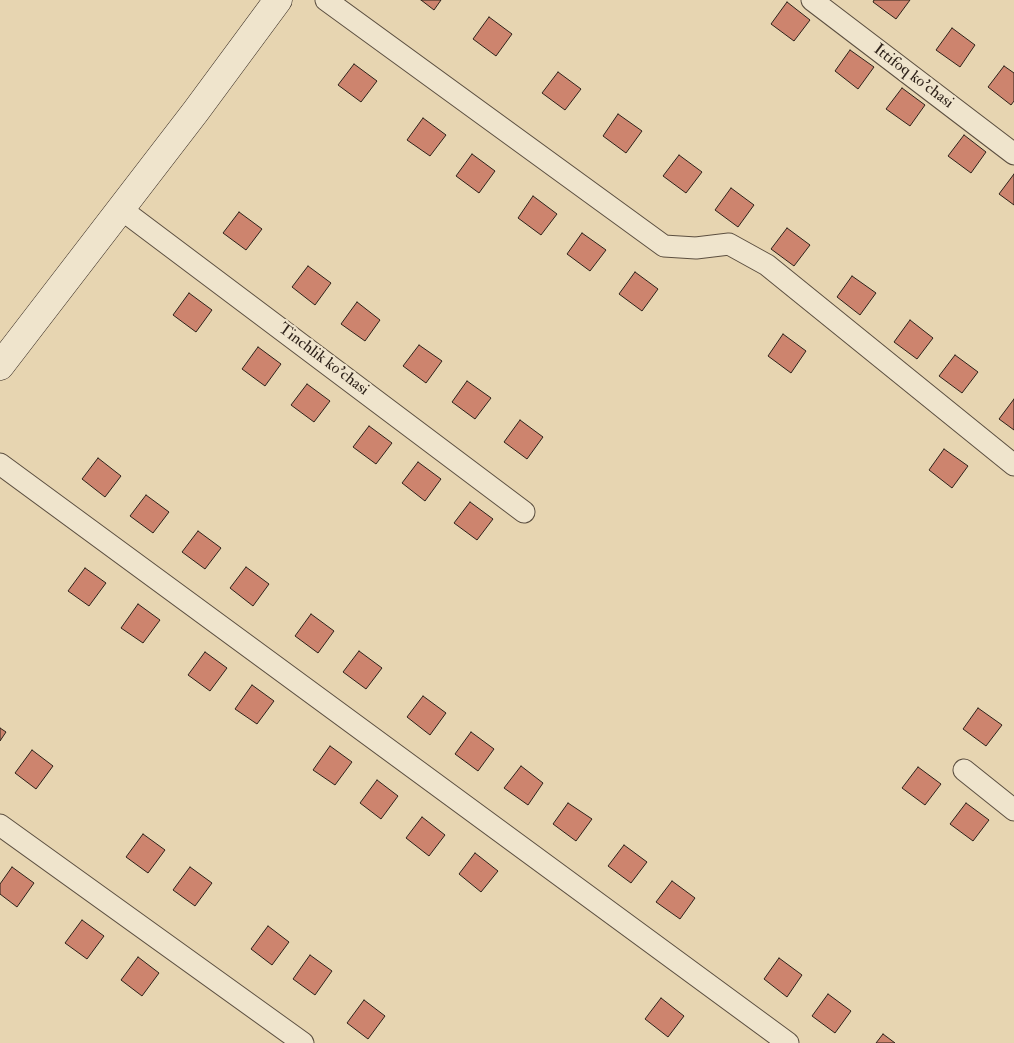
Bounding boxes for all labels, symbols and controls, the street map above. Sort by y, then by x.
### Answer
street label: Ittifoq ko'chasi [869,41,957,113]
street label: Tinchlik ko'chasi [274,320,372,400]

